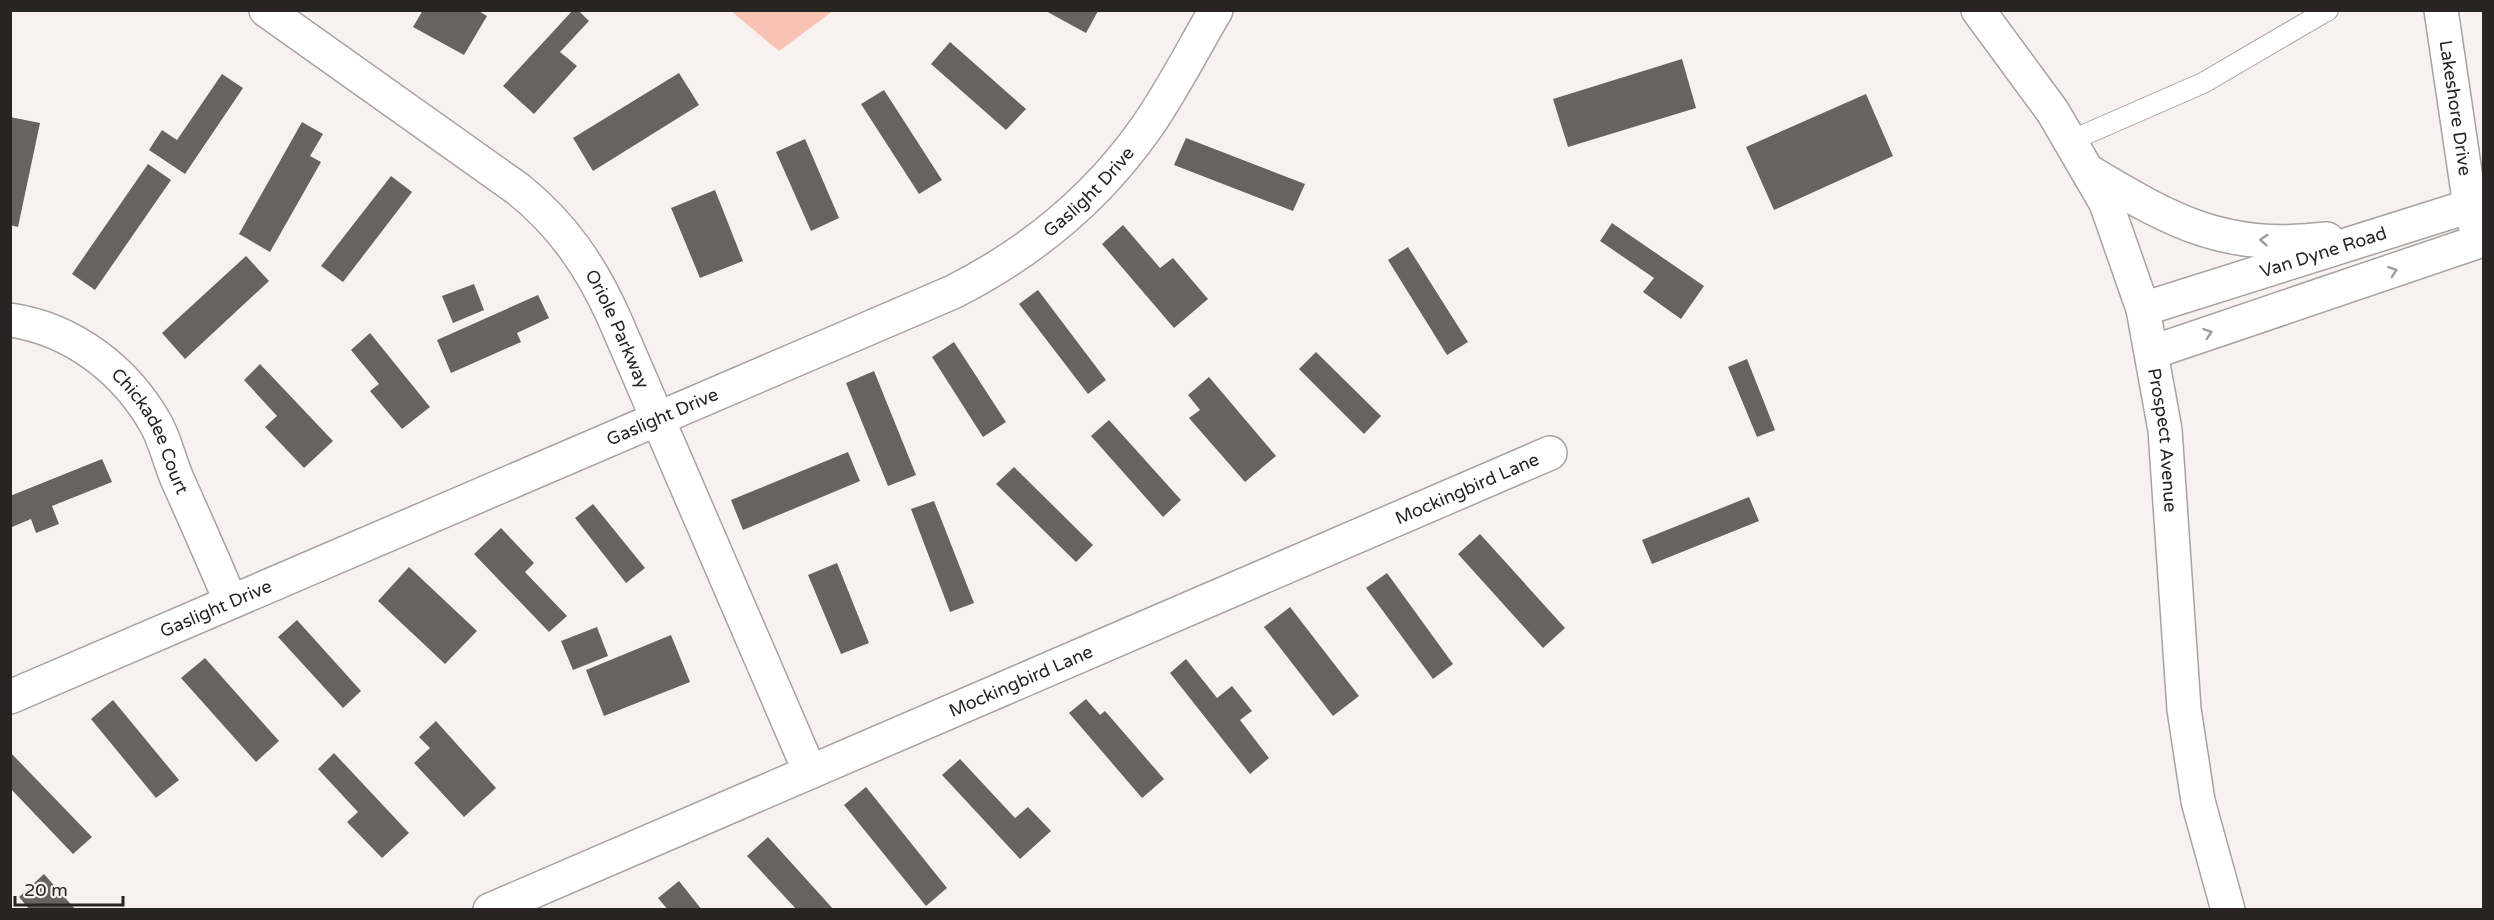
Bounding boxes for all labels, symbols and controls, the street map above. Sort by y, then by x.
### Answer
street label: Lakeshore Drive [2435,39,2476,177]
street label: Gaslight Drive [1039,142,1139,242]
street label: Van Dyne Road [2257,222,2389,282]
one-way arrow [2260,234,2269,247]
one-way arrow [2387,265,2398,278]
street label: Oriole Parkway [580,266,654,392]
one-way arrow [2202,328,2213,341]
street label: Chickadee Court [107,363,193,498]
street label: Prospect Avenue [2143,366,2182,513]
street label: Gaslight Drive [603,383,722,450]
street label: Mockingbird Lane [1392,448,1542,529]
street label: Gaslight Drive [157,575,275,642]
street label: Mockingbird Lane [945,640,1096,722]
scale bar [15,869,123,907]
text: 20 m [24,879,68,901]

